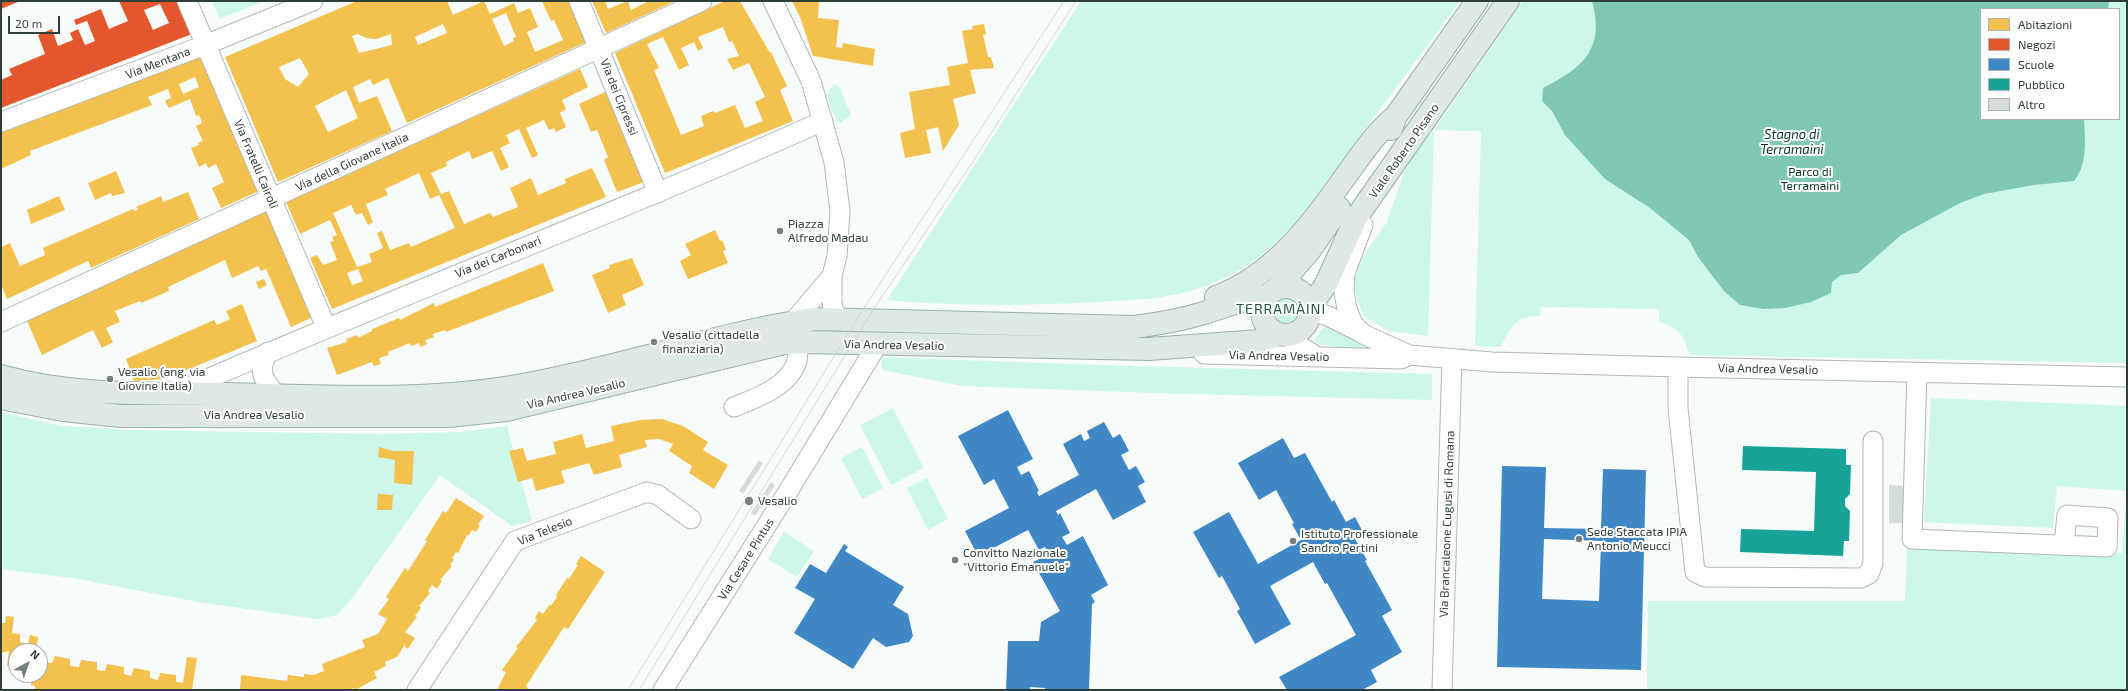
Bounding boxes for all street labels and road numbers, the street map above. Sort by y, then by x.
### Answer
street label: Via Mentana [124,44,192,82]
street label: Via dei Cipressi [597,56,641,138]
street label: Viale Roberto Pisano [1366,101,1442,201]
street label: Via Fratelli Cairoli [231,117,281,211]
street label: Via della Giovane Italia [293,129,411,195]
street label: Via dei Carbonari [453,233,543,281]
street label: Via Andrea Vesalio [844,337,944,353]
street label: Via Andrea Vesalio [1229,348,1329,364]
street label: Via Andrea Vesalio [1718,361,1818,377]
street label: Via Andrea Vesalio [525,376,627,412]
street label: Via Andrea Vesalio [204,408,304,422]
street label: Via Brancaleone Cugusi di Romana [1437,430,1457,618]
street label: Via Telesio [516,514,574,548]
street label: Via Cesare Pintus [715,515,777,603]

